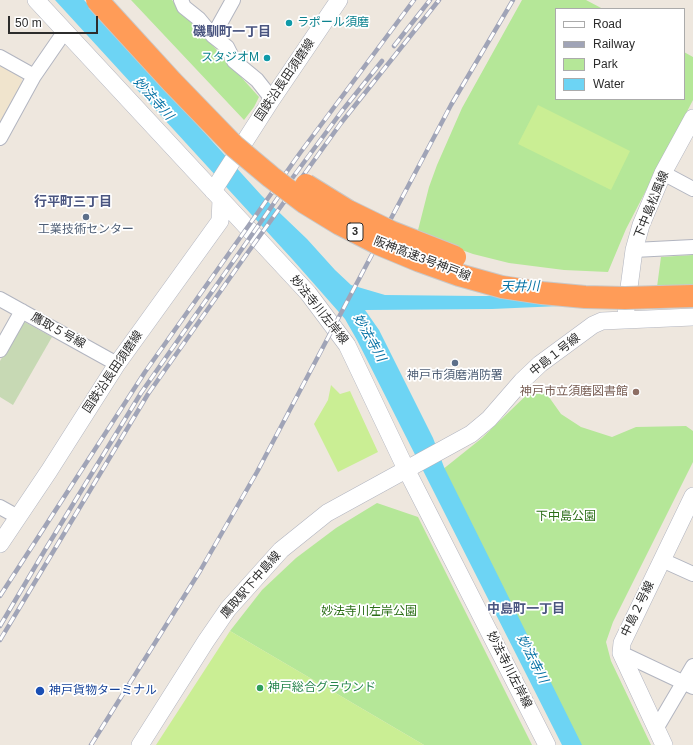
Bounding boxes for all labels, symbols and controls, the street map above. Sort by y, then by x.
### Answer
scale bar [10,8,100,34]
legend [555,8,685,100]
text: 50 m [15,16,42,30]
place label: ラポール須磨 [297,16,369,30]
text: Road [593,17,622,31]
marker: ラポール須磨 [284,18,294,28]
district label: 磯馴町一丁目 [193,24,271,40]
street label: 国鉄沿長田須磨線 [252,36,318,124]
text: Railway [593,37,635,51]
place label: スタジオM [201,51,259,65]
marker: スタジオM [262,53,272,63]
text: Park [593,57,618,71]
water label: 妙法寺川 [130,74,176,124]
text: Water [593,77,625,91]
street label: 下中島松風線 [632,169,672,241]
district label: 行平町三丁目 [34,194,112,210]
marker: 工業技術センター [81,212,91,222]
place label: 工業技術センター [38,223,134,237]
road number: 3 [347,223,363,241]
street label: 阪神高速3号神戸線 [371,234,473,284]
street label: 妙法寺川左岸線 [287,273,351,347]
water label: 天井川 [500,279,540,295]
street label: 鷹取５号線 [28,310,88,352]
water label: 妙法寺川 [350,311,388,365]
street label: 国鉄沿長田須磨線 [80,328,146,416]
street label: 中島１号線 [527,331,583,379]
marker: 神戸市須磨消防署 [450,358,460,368]
place label: 神戸市須磨消防署 [407,369,503,383]
place label: 神戸市立須磨図書館 [520,385,628,399]
marker: 神戸市立須磨図書館 [631,387,641,397]
park label: 下中島公園 [536,510,596,524]
street label: 鷹取駅下中島線 [218,549,284,621]
street label: 中島２号線 [618,579,658,639]
district label: 中島町一丁目 [487,601,565,617]
park label: 妙法寺川左岸公園 [321,605,417,619]
street label: 妙法寺川左岸線 [484,629,534,711]
water label: 妙法寺川 [513,632,551,686]
place label: 神戸総合グラウンド [268,681,376,695]
marker: 神戸総合グラウンド [255,683,265,693]
place label: 神戸貨物ターミナル [49,684,157,698]
marker: 神戸貨物ターミナル [34,685,46,697]

